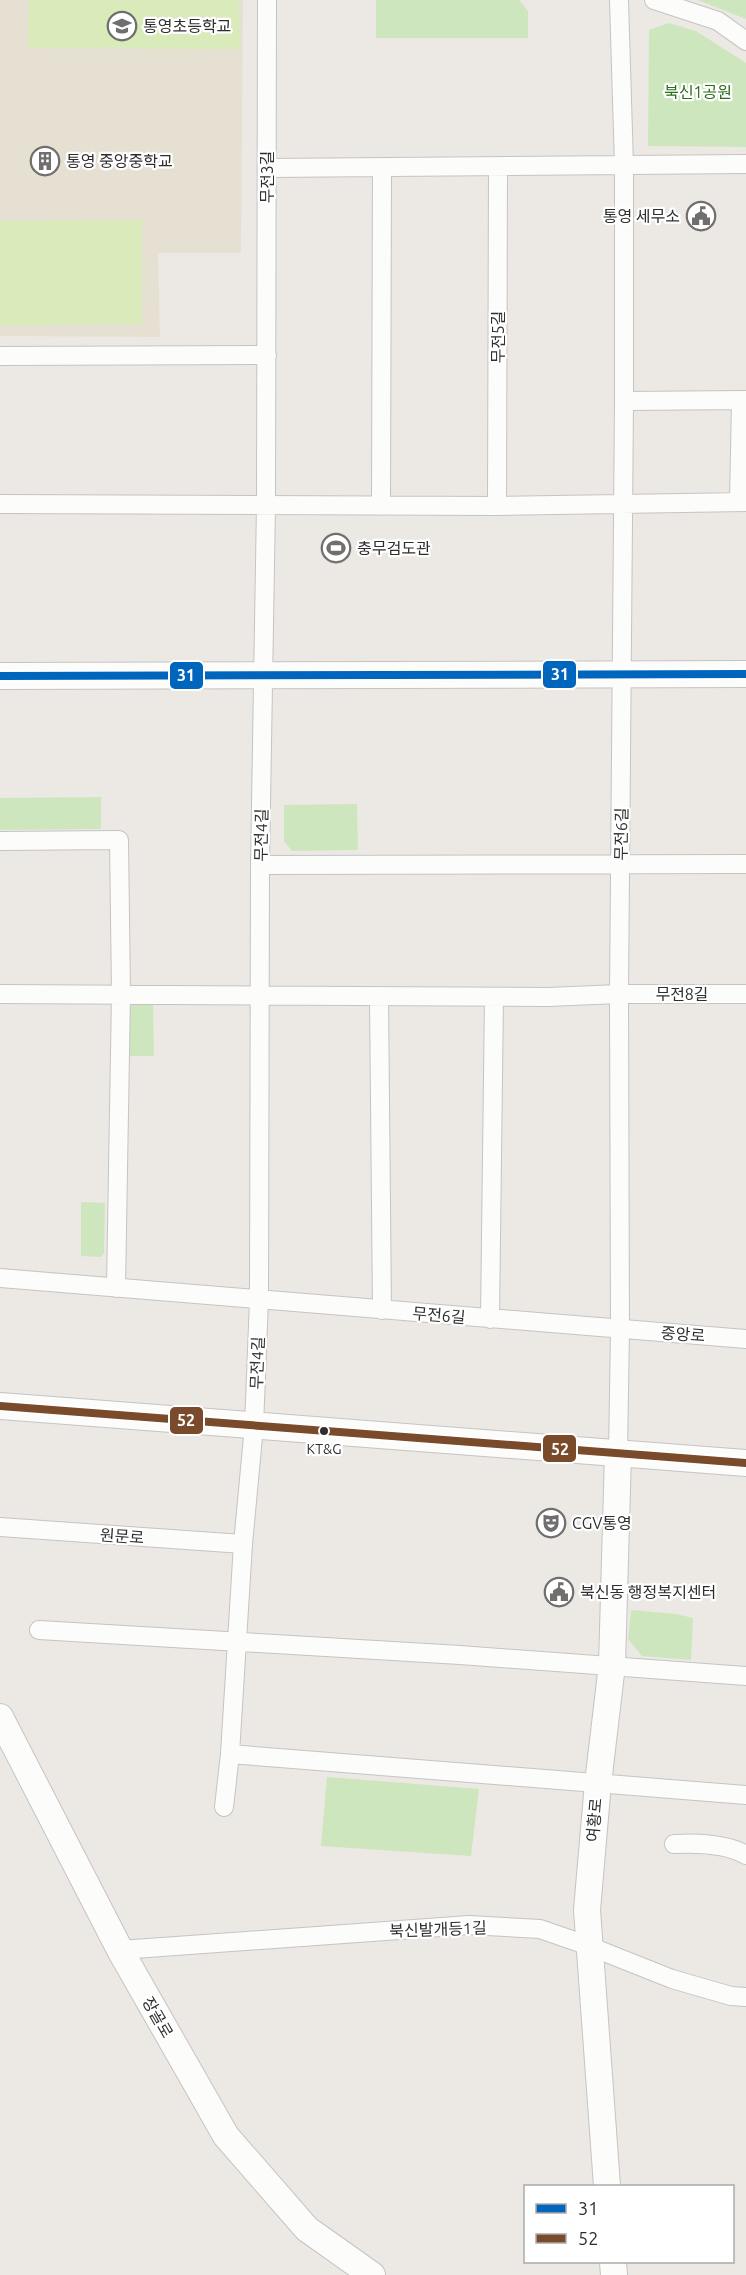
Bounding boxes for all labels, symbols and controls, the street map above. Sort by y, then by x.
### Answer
school or university icon: 통영초등학교 [106,10,138,42]
place label: 통영초등학교 [143,17,231,35]
park label: 북신1공원 [664,83,732,101]
building icon: 통영 중앙중학교 [29,145,61,177]
street label: 무전3길 [258,150,276,204]
place label: 통영 중앙중학교 [66,152,173,170]
public building icon: 통영 세무소 [685,200,717,232]
place label: 통영 세무소 [603,207,680,225]
street label: 무전5길 [489,310,507,364]
sports icon: 충무검도관 [320,532,352,564]
place label: 충무검도관 [357,539,431,557]
line badge: 31 [542,660,577,689]
line badge: 31 [169,661,204,690]
text: 31 [551,665,569,683]
text: 31 [177,666,195,684]
street label: 무전6길 [612,807,630,861]
street label: 무전4길 [252,808,270,862]
street label: 무전8길 [655,985,709,1003]
street label: 무전6길 [412,1304,466,1326]
street label: 중앙로 [660,1323,706,1345]
street label: 무전4길 [247,1336,267,1390]
line badge: 52 [169,1406,204,1435]
text: 52 [177,1411,195,1429]
marker: KT&G [318,1425,330,1437]
line badge: 52 [542,1434,577,1463]
text: 52 [551,1440,569,1458]
place label: KT&G [307,1441,342,1457]
theatre icon: CGV통영 [535,1507,567,1539]
place label: CGV통영 [572,1514,632,1532]
street label: 원문로 [99,1525,145,1547]
public building icon: 북신동 행정복지센터 [543,1576,575,1608]
place label: 북신동 행정복지센터 [580,1583,716,1601]
street label: 여황로 [583,1797,605,1843]
street label: 북신발개등1길 [389,1918,487,1940]
street label: 장골로 [139,1993,177,2041]
legend [524,2185,734,2263]
text: 31 [578,2198,598,2218]
text: 52 [578,2228,598,2248]

